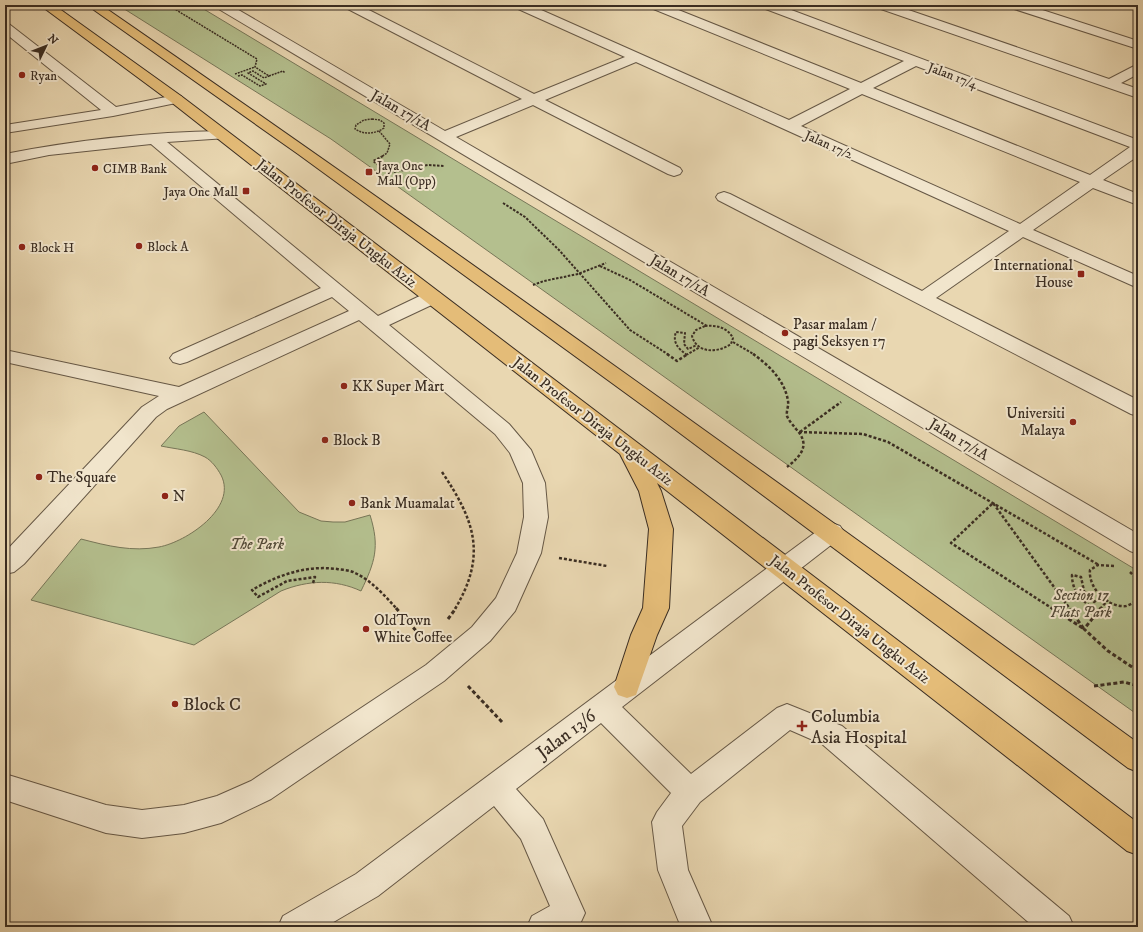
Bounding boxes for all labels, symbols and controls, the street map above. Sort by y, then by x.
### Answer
north arrow [26,26,66,66]
text: N [44,32,61,48]
street label: Jalan 17/4 [925,59,980,93]
place label: Ryan [30,68,57,84]
marker: Ryan [17,70,27,80]
street label: Jalan 17/1A [366,85,435,135]
street label: Jalan 17/2 [801,127,856,163]
street label: Jalan Profesor Diraja Ungku Aziz [251,154,421,292]
place label: Jaya One Mall (Opp) [376,158,436,189]
place label: CIMB Bank [103,161,167,177]
marker: CIMB Bank [90,163,100,173]
marker: Jaya One Mall (Opp) [364,167,374,177]
place label: Jaya One Mall [163,184,238,200]
marker: Jaya One Mall [241,186,251,196]
place label: Block A [147,239,189,255]
place label: Block H [30,240,74,256]
marker: Block A [134,241,144,251]
marker: Block H [17,242,27,252]
street label: Jalan 17/1A [645,249,713,301]
place label: International House [994,256,1073,292]
marker: International House [1076,269,1086,279]
place label: Pasar malam / pagi Seksyen 17 [792,315,886,351]
marker: Pasar malam / pagi Seksyen 17 [780,328,790,338]
street label: Jalan Profesor Diraja Ungku Aziz [507,352,677,490]
place label: KK Super Mart [352,377,445,396]
marker: KK Super Mart [339,381,349,391]
place label: Universiti Malaya [1006,404,1066,440]
street label: Jalan 17/1A [924,413,992,465]
marker: Universiti Malaya [1068,417,1078,427]
place label: Block B [333,431,381,450]
marker: Block B [320,435,330,445]
place label: The Square [47,468,116,487]
marker: The Square [34,472,44,482]
place label: N [173,487,185,506]
marker: N [160,491,170,501]
place label: Bank Muamalat [360,494,455,513]
marker: Bank Muamalat [347,498,357,508]
park label: The Park [230,535,285,554]
street label: Jalan Profesor Diraja Ungku Aziz [764,550,934,688]
park label: Section 17 Flats Park [1051,586,1112,622]
place label: OldTown White Coffee [373,611,452,647]
marker: OldTown White Coffee [361,624,371,634]
place label: Block C [183,694,241,716]
marker: Block C [170,699,180,709]
street label: Jalan 13/6 [531,705,601,765]
place label: Columbia Asia Hospital [811,706,907,749]
marker: Columbia Asia Hospital [796,720,808,732]

